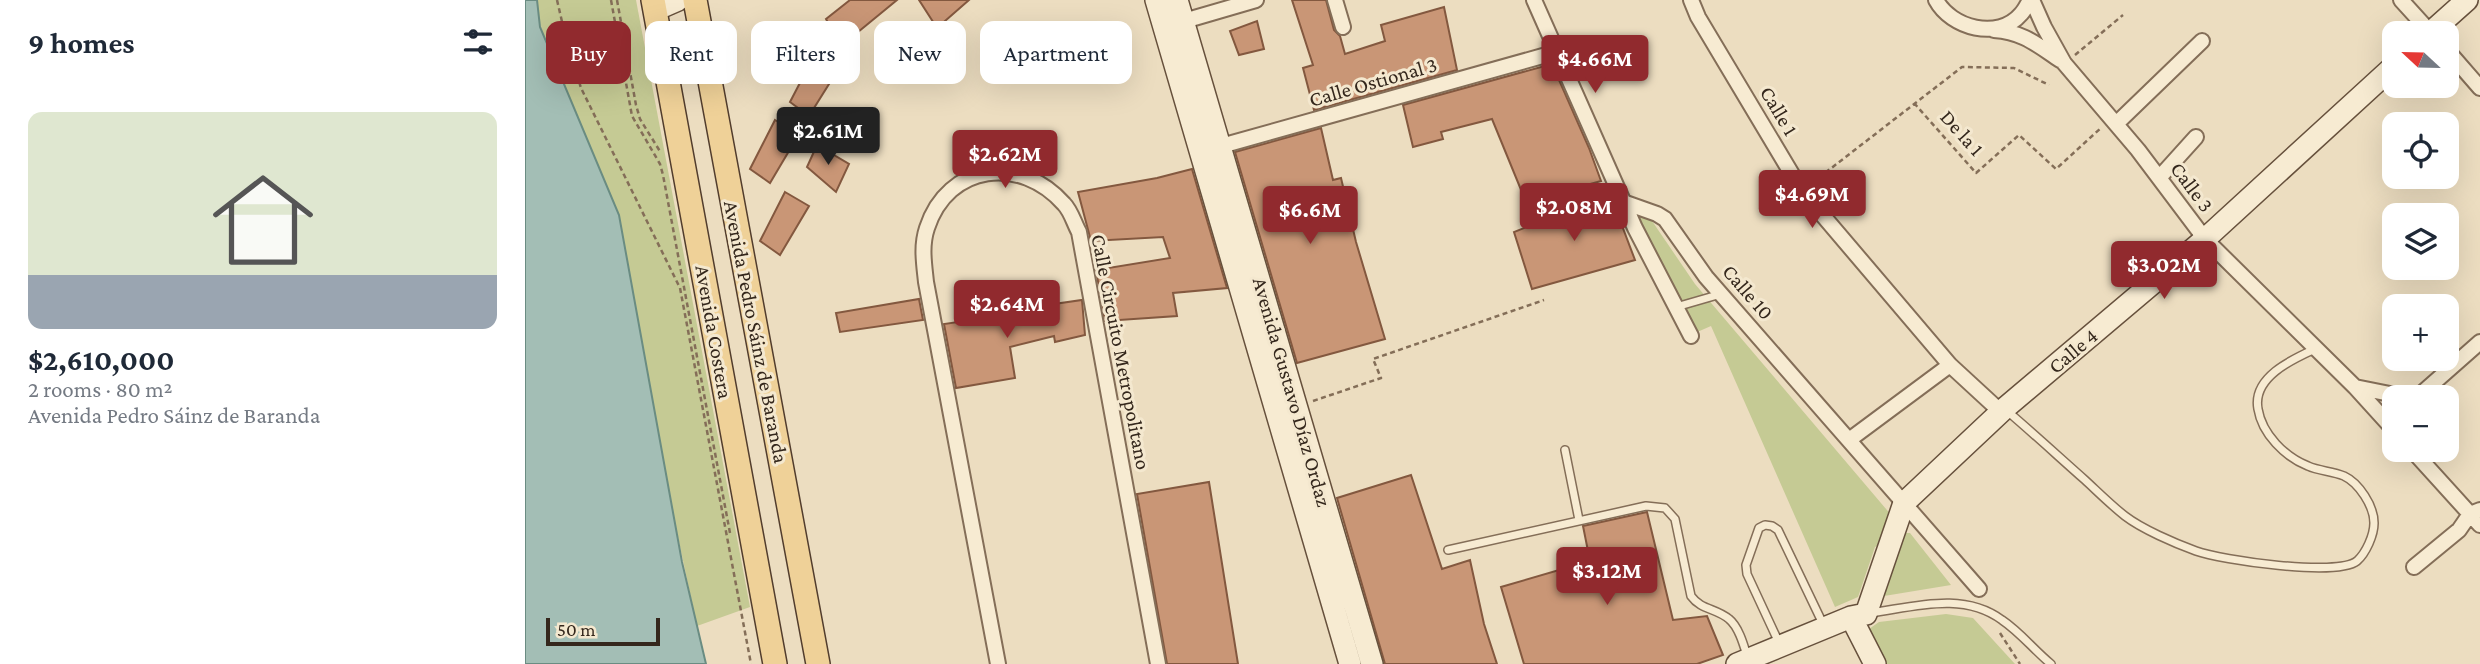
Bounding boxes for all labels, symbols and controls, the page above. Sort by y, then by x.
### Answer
chip: Buy [546,21,631,84]
chip: Rent [645,21,737,84]
chip: Filters [751,21,860,84]
chip: New [874,21,966,84]
chip: Apartment [980,21,1132,84]
north arrow [2382,21,2459,98]
map controls [2382,21,2459,462]
icon: filters [459,23,497,61]
text: 9 homes [28,26,135,59]
pin: $4.66M [1538,36,1652,95]
text: $4.66M [1557,45,1633,71]
street label: Calle Ostional 3 [1306,52,1440,112]
street label: Calle 1 [1755,82,1803,140]
street label: De la 1 [1935,105,1989,161]
pin: $2.61M [771,108,885,167]
button: locate [2382,112,2459,189]
text: $2.61M [793,117,863,143]
pin: $2.62M [948,130,1062,190]
text: $2.62M [968,140,1042,166]
icon: home [200,157,326,283]
street label: Calle 3 [2166,157,2218,217]
pin: $4.69M [1755,170,1869,230]
text: $4.69M [1775,180,1849,206]
pin: $2.08M [1517,184,1631,243]
pin: $6.6M [1261,187,1359,246]
text: $2.08M [1536,193,1612,219]
text: $6.6M [1279,196,1341,222]
street label: Avenida Pedro Sáinz de Baranda [719,199,793,466]
button: layers [2382,203,2459,280]
street label: Calle Circuito Metropolitano [1086,232,1156,472]
pin: $3.02M [2107,242,2221,301]
text: $3.02M [2127,251,2201,277]
street label: Calle 10 [1718,260,1778,324]
street label: Avenida Costera [690,263,738,401]
street label: Avenida Gustavo Díaz Ordaz [1248,275,1336,510]
pin: $2.64M [950,280,1064,340]
text: $2.64M [970,290,1044,316]
button: + [2382,294,2459,371]
street label: Calle 4 [2043,324,2103,378]
text: $2,610,000 [28,343,174,376]
text: 2 rooms · 80 m² [28,376,173,402]
button: − [2382,385,2459,462]
text: Avenida Pedro Sáinz de Baranda [28,402,320,428]
pin: $3.12M [1550,548,1664,607]
text: $3.12M [1572,557,1642,583]
scale bar [546,615,660,647]
text: 50 m [557,619,596,640]

